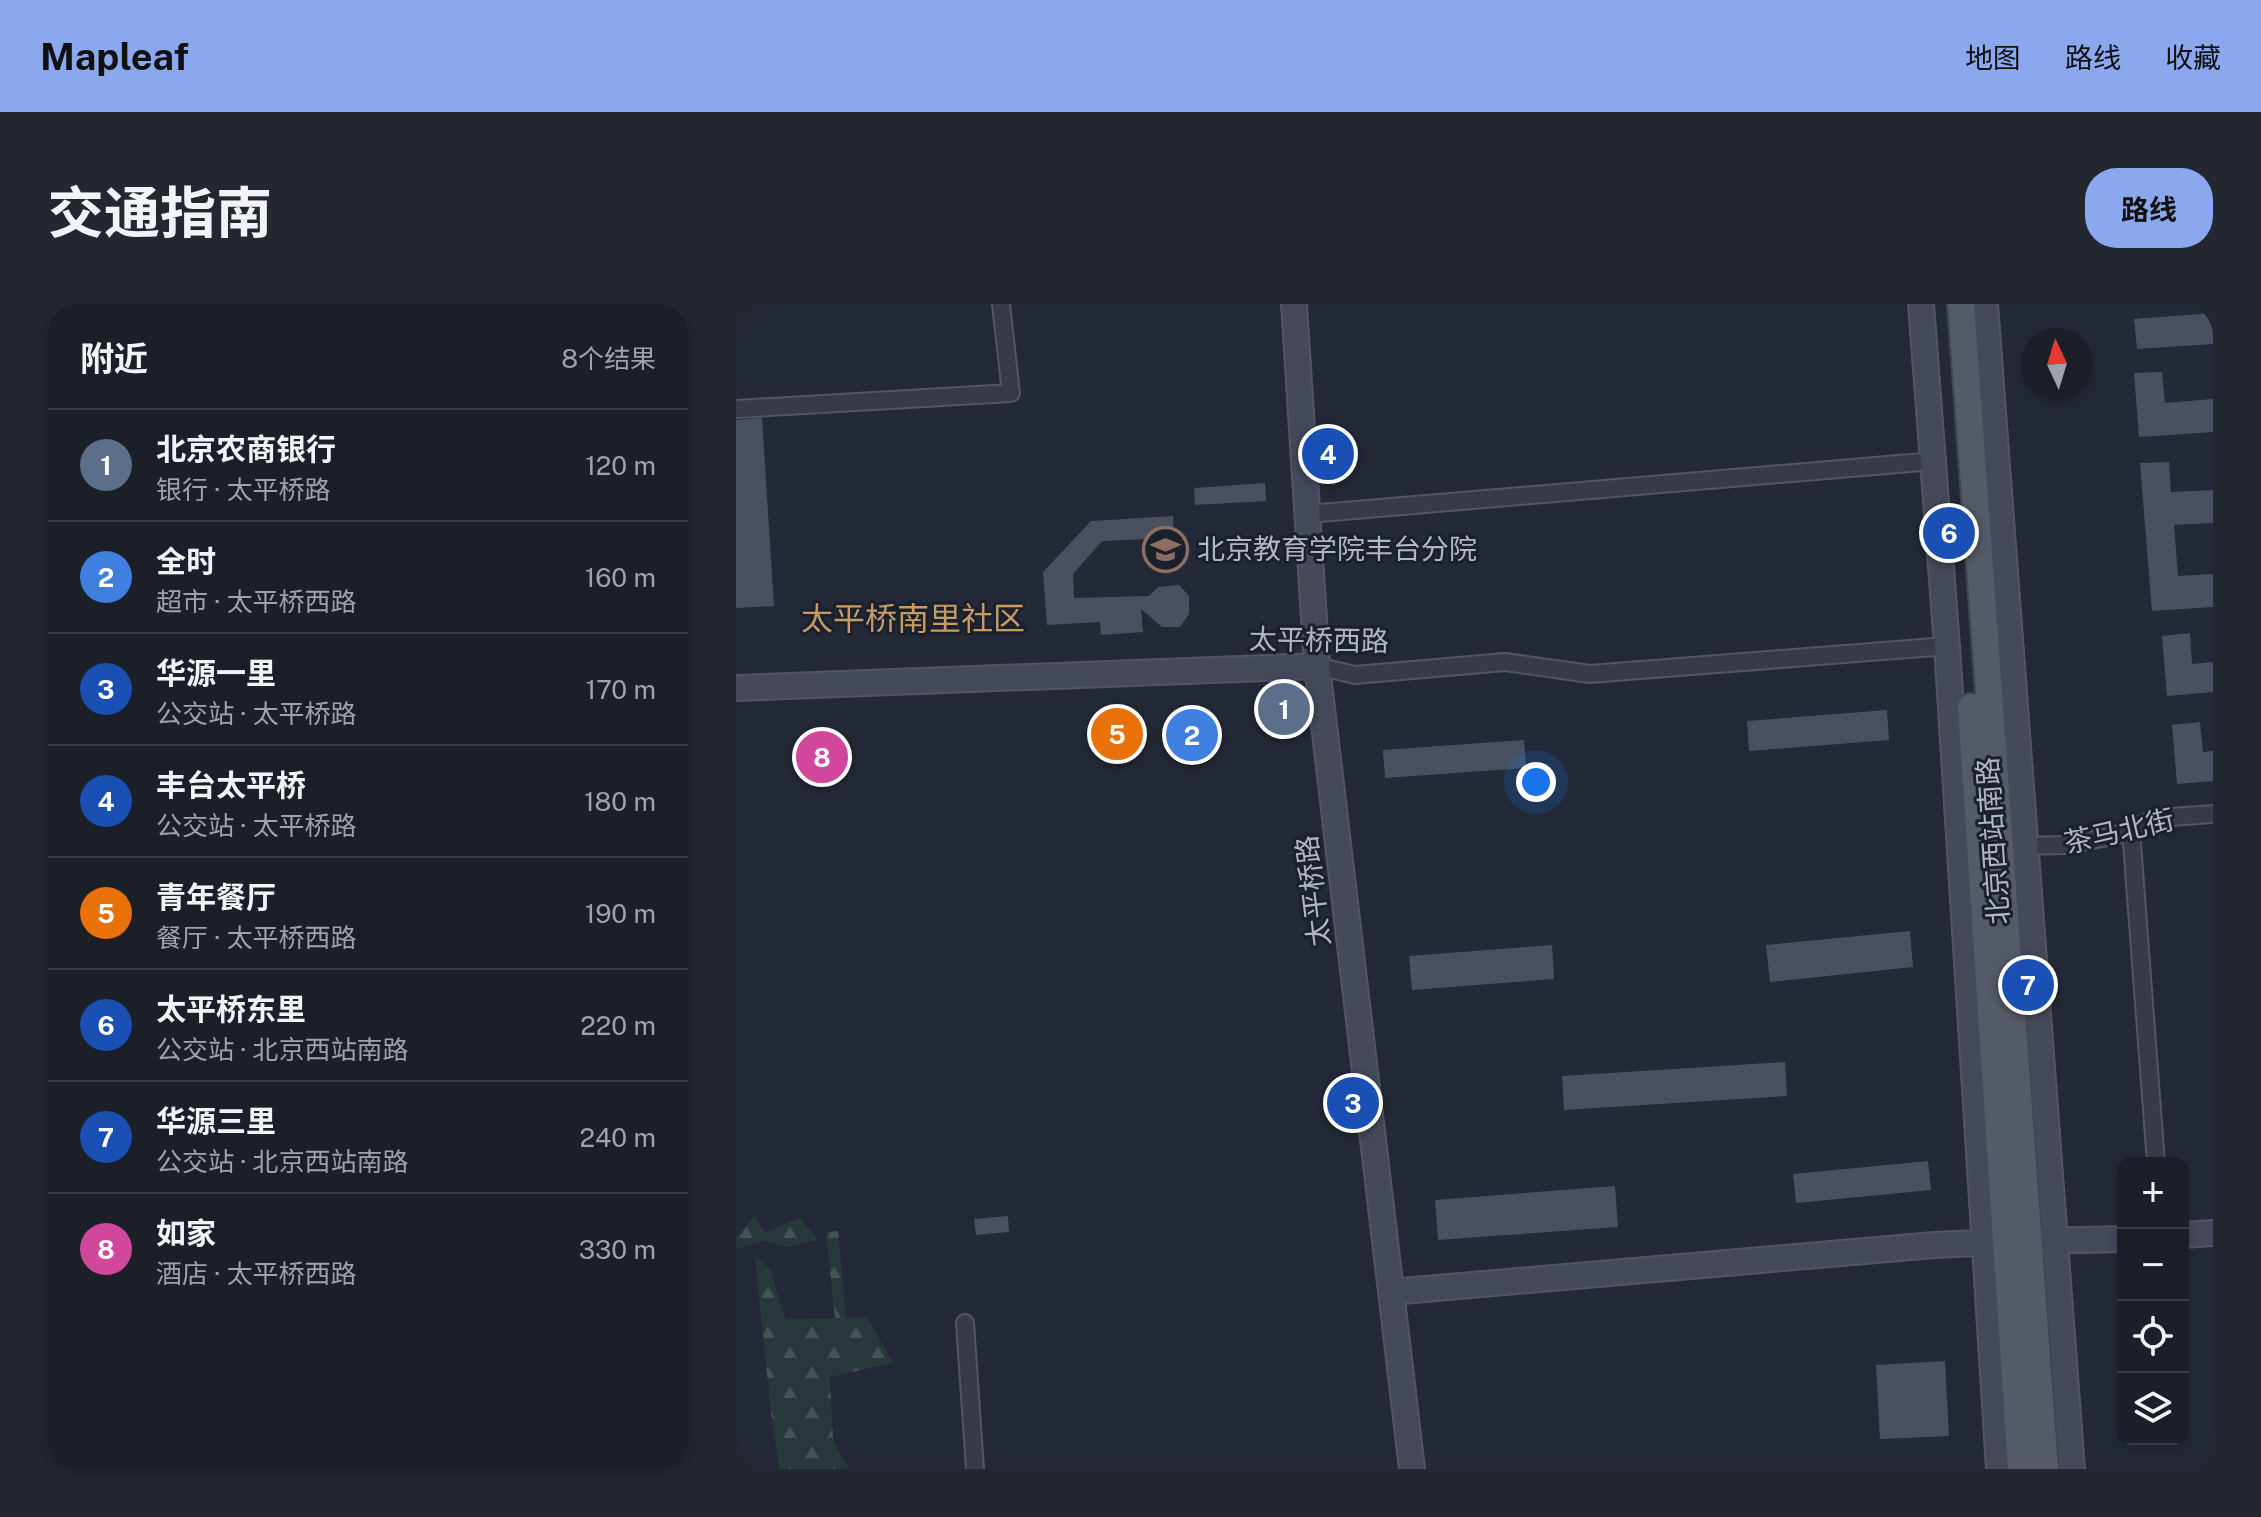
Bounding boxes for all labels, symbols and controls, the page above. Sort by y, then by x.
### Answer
text: Mapleaf [40,34,189,79]
text: 地图 [1965,41,2021,74]
text: 路线 [2065,41,2121,74]
text: 收藏 [2165,41,2221,74]
button: 路线 [2085,168,2213,248]
text: 交通指南 [48,180,272,246]
north arrow [2021,328,2093,400]
text: 附近 [80,339,148,379]
text: 8个结果 [561,343,656,374]
pin: 4 [1302,424,1354,484]
text: 北京农商银行 [156,431,336,467]
text: 1 [100,450,112,481]
text: 120 m [585,450,656,481]
text: 银行 · 太平桥路 [156,474,330,505]
pin: 6 [1923,503,1975,563]
school or university icon: 北京教育学院丰台分院 [1142,525,1190,573]
place label: 北京教育学院丰台分院 [1197,532,1477,565]
text: 全时 [156,543,216,579]
text: 2 [98,562,114,593]
text: 160 m [585,562,656,593]
text: 超市 · 太平桥西路 [156,586,356,617]
district label: 太平桥南里社区 [801,600,1025,637]
street label: 太平桥西路 [1249,622,1389,657]
text: 华源一里 [156,655,276,691]
text: 3 [97,674,115,705]
text: 170 m [586,674,656,705]
pin: 1 [1258,679,1310,739]
text: 公交站 · 太平桥路 [156,698,356,729]
pin: 5 [1091,704,1143,764]
pin: 2 [1166,705,1218,765]
pin: 8 [796,727,848,787]
street label: 北京西站南路 [1970,756,2015,926]
your location [1516,762,1556,802]
text: 丰台太平桥 [156,767,306,803]
text: 4 [97,786,115,817]
text: 180 m [584,786,656,817]
street label: 茶马北街 [2061,802,2177,859]
text: 公交站 · 太平桥路 [156,810,356,841]
street label: 太平桥路 [1289,833,1336,949]
text: 青年餐厅 [156,879,276,915]
text: 5 [97,898,115,929]
text: 190 m [585,898,656,929]
text: 餐厅 · 太平桥西路 [156,922,356,953]
pin: 7 [2002,955,2054,1015]
text: 太平桥东里 [156,991,306,1027]
text: 6 [97,1010,115,1041]
text: 220 m [580,1010,656,1041]
text: 公交站 · 北京西站南路 [156,1034,408,1065]
pin: 3 [1327,1073,1379,1133]
text: 华源三里 [156,1103,276,1139]
text: 7 [98,1122,114,1153]
text: 240 m [579,1122,656,1153]
text: 公交站 · 北京西站南路 [156,1146,408,1177]
map controls [2117,1157,2189,1445]
button: + [2117,1157,2189,1229]
text: 如家 [156,1215,216,1251]
button: − [2117,1229,2189,1301]
text: 8 [97,1234,115,1265]
text: 330 m [579,1234,656,1265]
text: 酒店 · 太平桥西路 [156,1258,356,1289]
button: locate [2117,1301,2189,1373]
button: layers [2117,1373,2189,1445]

